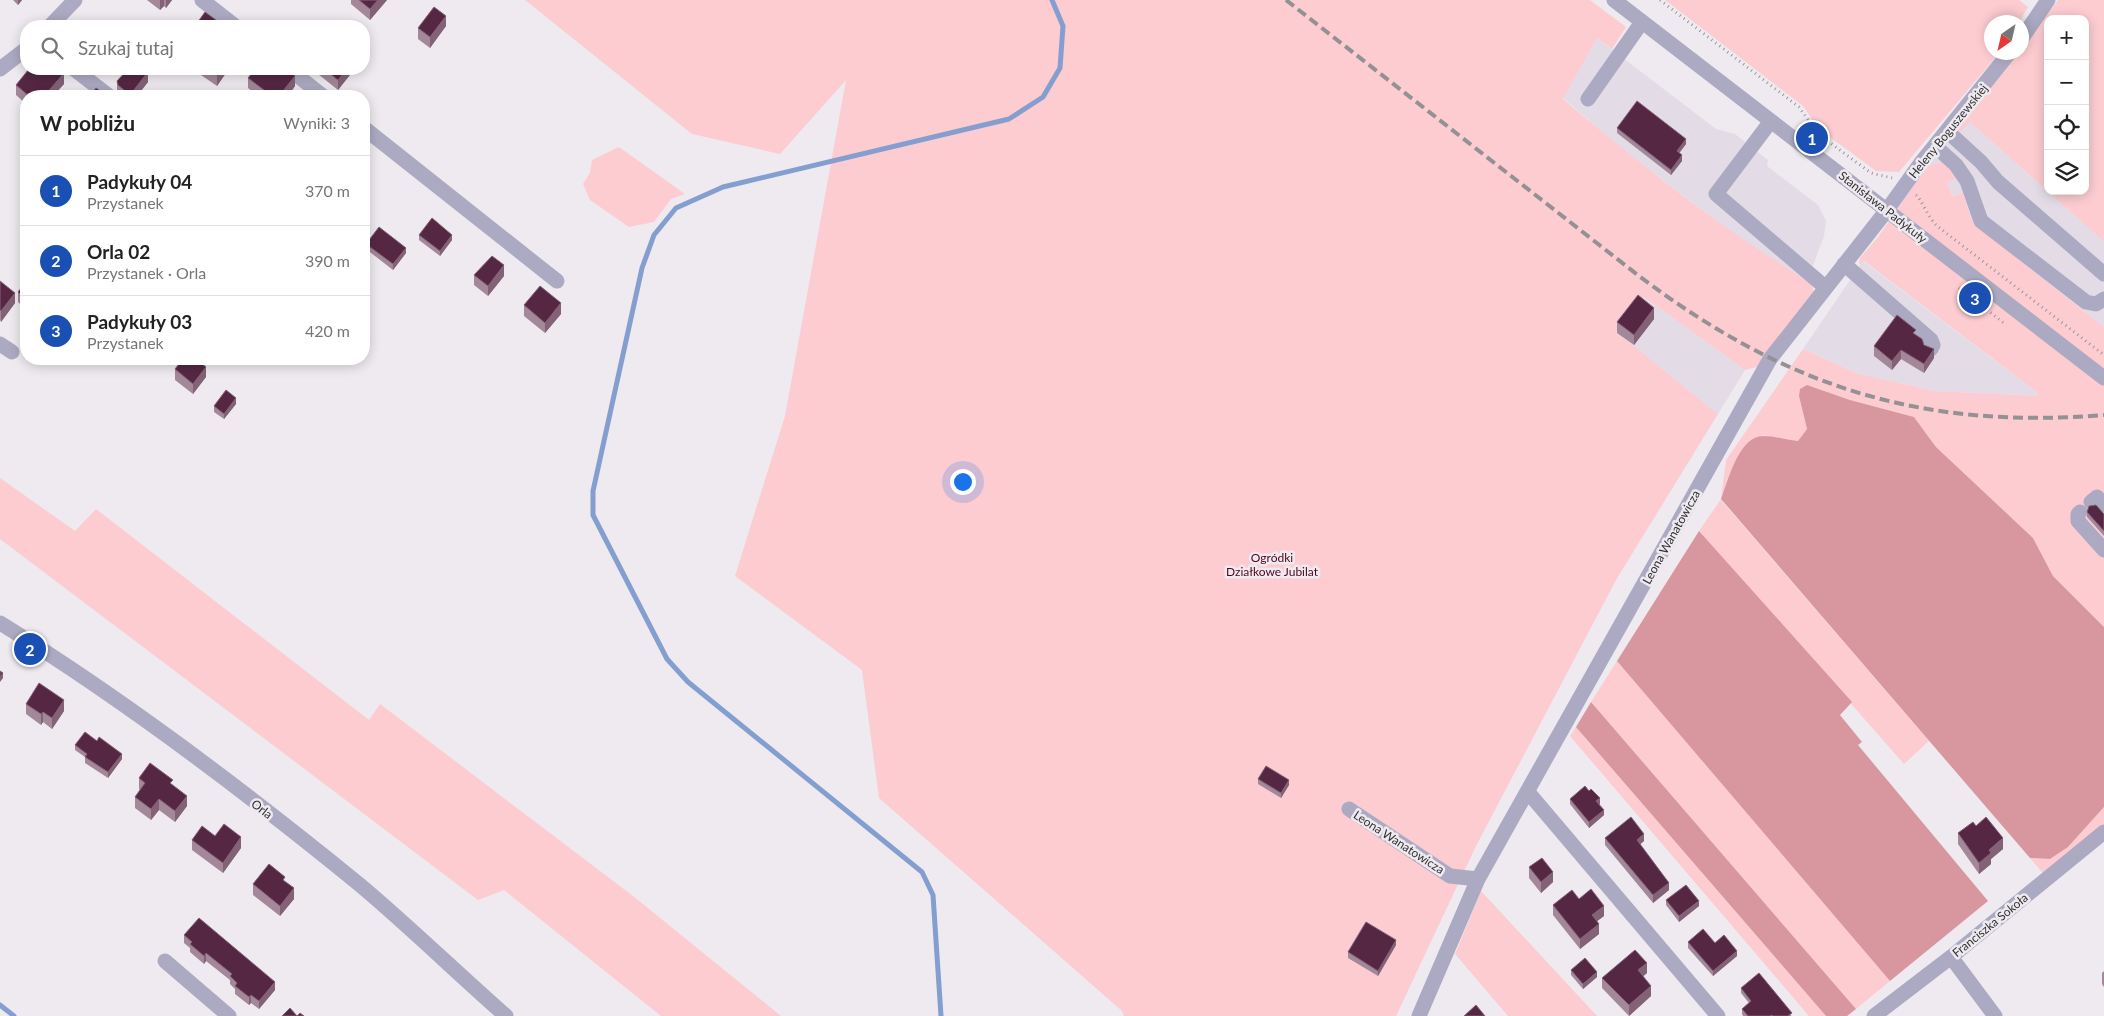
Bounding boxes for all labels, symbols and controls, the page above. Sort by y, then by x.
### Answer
north arrow [1984,15,2029,60]
map controls [2044,15,2089,195]
button: + [2044,15,2089,60]
search box [20,20,370,75]
icon: search [38,34,66,62]
text: Szukaj tutaj [78,36,174,59]
button: − [2044,60,2089,105]
street label: Heleny Boguszewskiej [1905,81,1991,181]
button: locate [2044,105,2089,150]
text: W pobliżu [40,110,135,135]
text: Wyniki: 3 [283,113,350,132]
pin: 1 [1796,119,1828,157]
button: layers [2044,150,2089,195]
street label: Stanisława Padykuły [1836,168,1931,247]
text: Padykuły 04 [87,170,192,193]
text: 1 [51,181,61,200]
text: 370 m [305,181,350,200]
text: Przystanek [87,193,164,212]
text: Orla 02 [87,240,150,263]
text: 2 [51,251,61,270]
text: 390 m [305,251,350,270]
text: Przystanek · Orla [87,263,206,282]
pin: 3 [1959,279,1991,317]
text: Padykuły 03 [87,310,192,333]
text: 3 [51,321,61,340]
text: 420 m [305,321,350,340]
text: Przystanek [87,333,164,352]
your location [950,469,976,495]
street label: Leona Wanatowicza [1639,487,1703,587]
park label: Ogródki Działkowe Jubilat [1226,550,1319,579]
pin: 2 [14,630,46,668]
street label: Orla [248,796,276,822]
street label: Leona Wanatowicza [1351,807,1447,877]
street label: Franciszka Sokoła [1949,890,2031,960]

